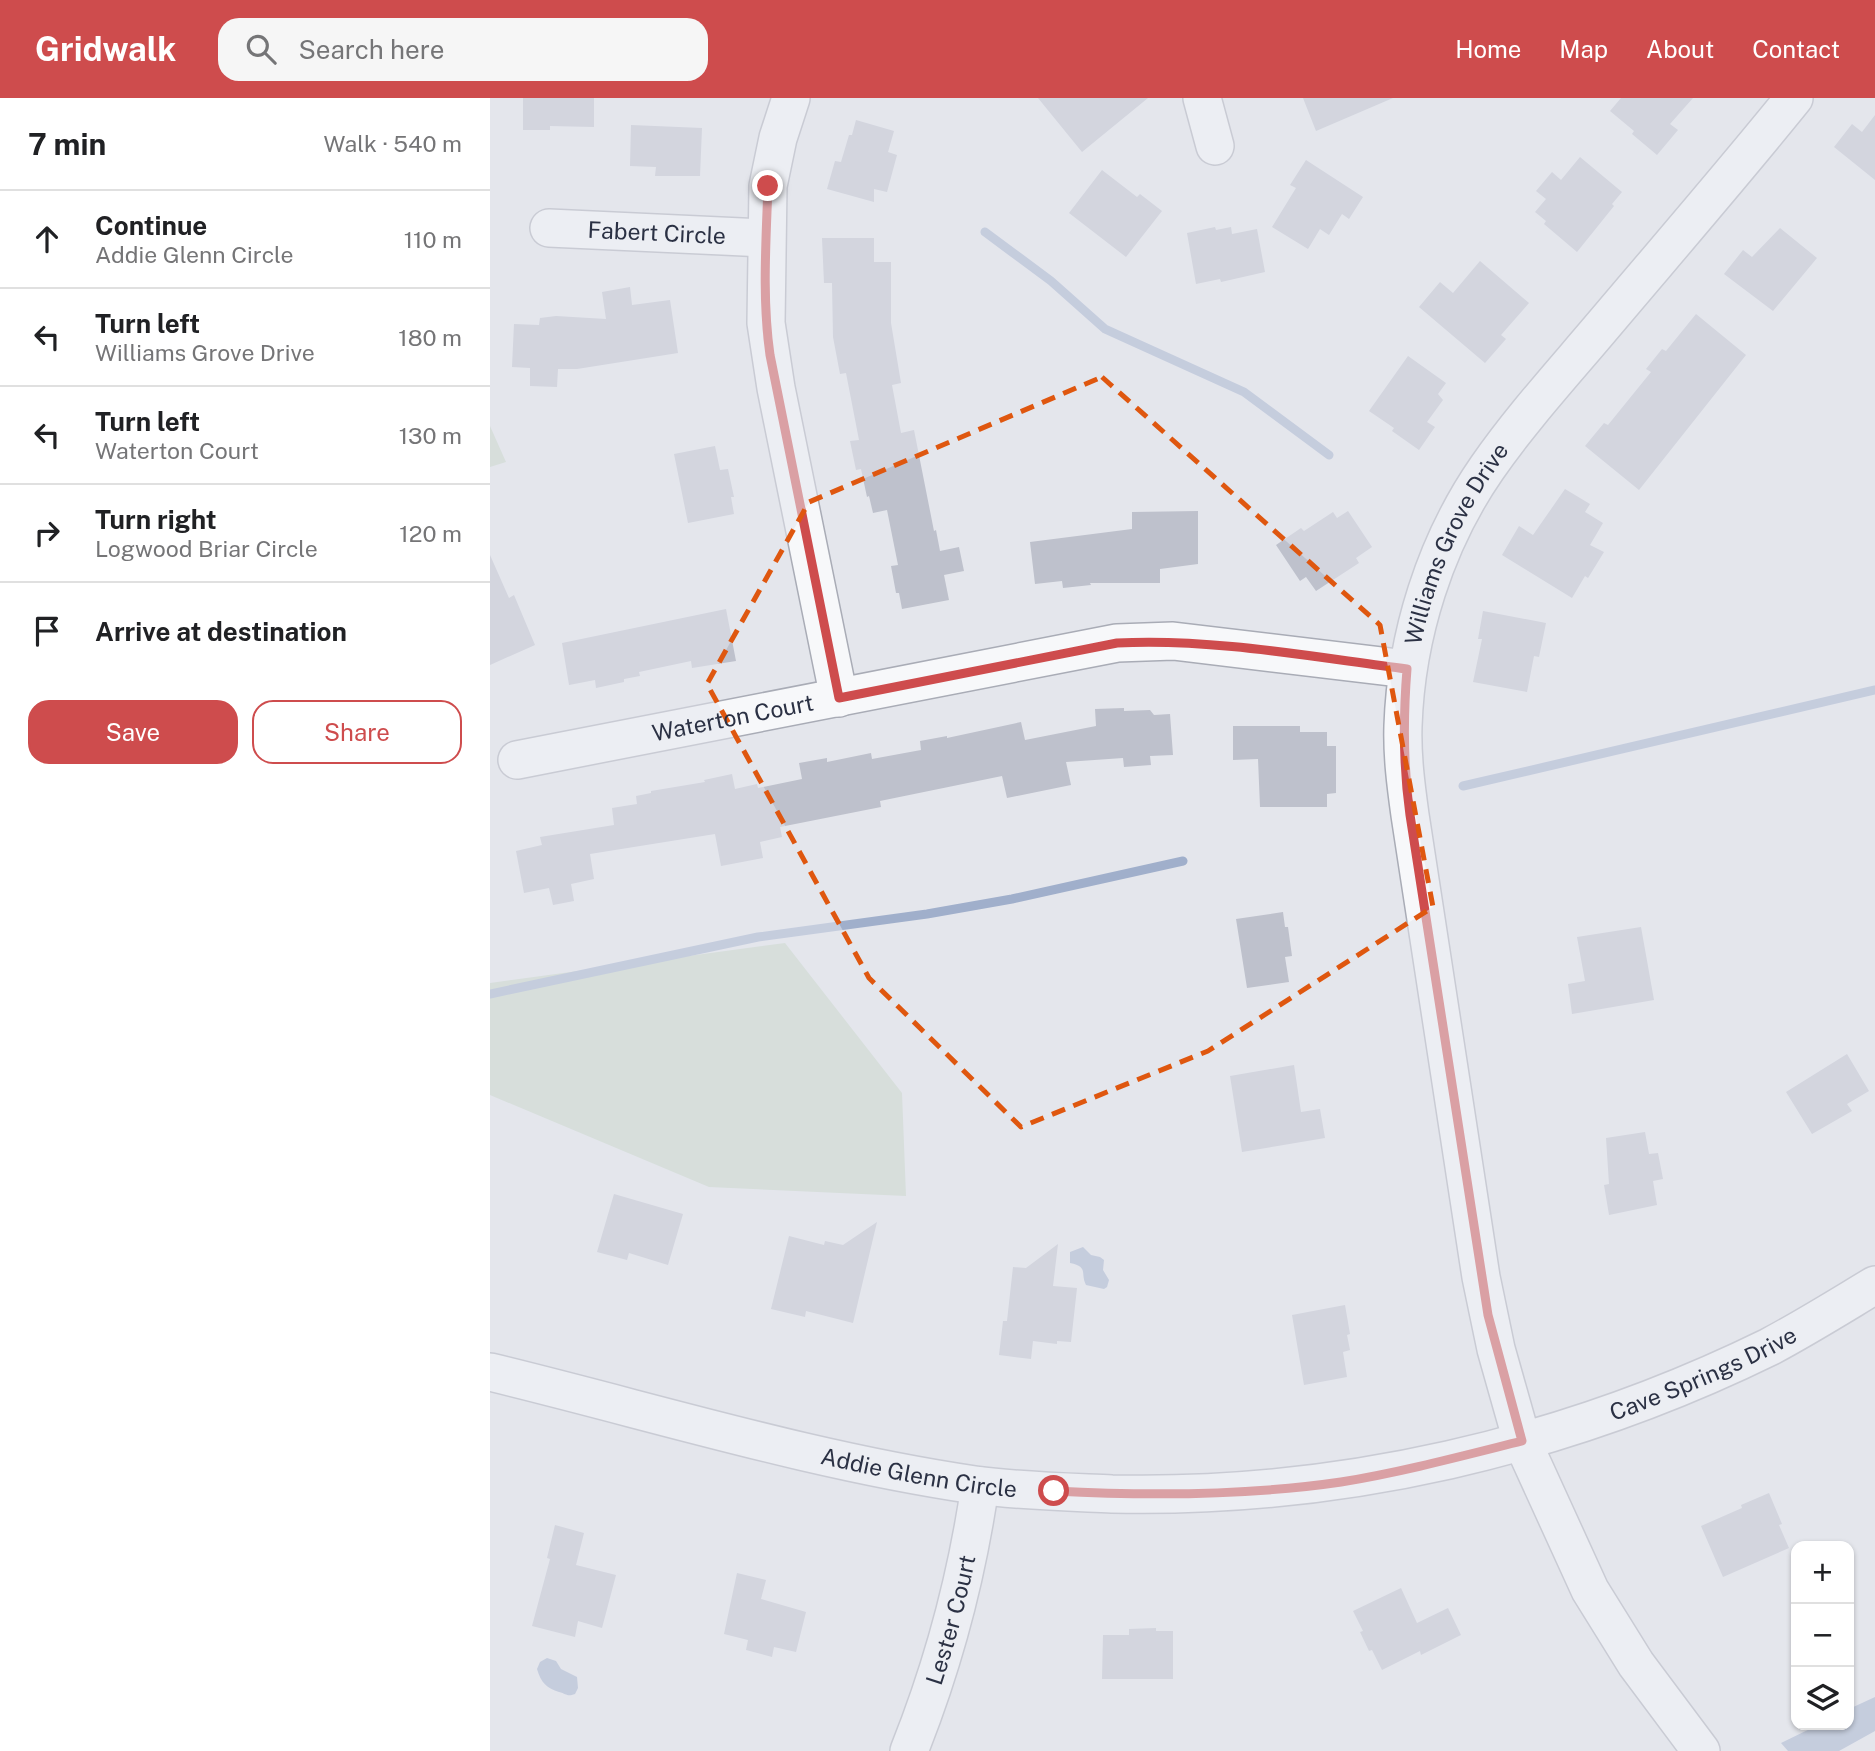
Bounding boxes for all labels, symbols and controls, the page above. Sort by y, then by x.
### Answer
search box [218,18,708,81]
text: Gridwalk [35,30,176,68]
icon: search [242,30,280,68]
text: Search here [298,34,444,65]
text: Home [1455,35,1521,63]
text: Map [1559,35,1608,63]
text: About [1646,35,1714,63]
text: Contact [1752,35,1840,63]
text: 7 min [28,126,106,162]
text: Walk · 540 m [324,130,462,157]
route end [752,170,783,201]
text: Continue [95,210,207,241]
street label: Fabert Circle [587,216,727,249]
icon: ahead [28,220,66,258]
text: 110 m [404,226,462,253]
text: Addie Glenn Circle [95,241,293,268]
text: Turn left [95,308,200,339]
icon: left [28,318,66,356]
text: 180 m [398,324,462,351]
text: Williams Grove Drive [95,339,315,366]
text: Turn left [95,406,200,437]
icon: left [28,416,66,454]
text: 130 m [399,422,462,449]
text: Waterton Court [95,437,259,464]
street label: Williams Grove Drive [1399,437,1514,647]
text: Turn right [95,504,217,535]
icon: right [28,514,66,552]
text: 120 m [399,520,462,547]
text: Logwood Briar Circle [95,535,318,562]
icon: arrive [28,612,66,650]
text: Arrive at destination [95,616,347,647]
street label: Waterton Court [650,688,816,746]
button: Save [28,700,238,764]
button: Share [252,700,462,764]
street label: Cave Springs Drive [1606,1321,1801,1426]
street label: Addie Glenn Circle [818,1442,1018,1502]
route start [1038,1475,1069,1506]
map controls [1791,1541,1854,1730]
button: + [1791,1541,1854,1604]
street label: Lester Court [920,1552,981,1688]
button: − [1791,1604,1854,1667]
button: layers [1791,1667,1854,1730]

